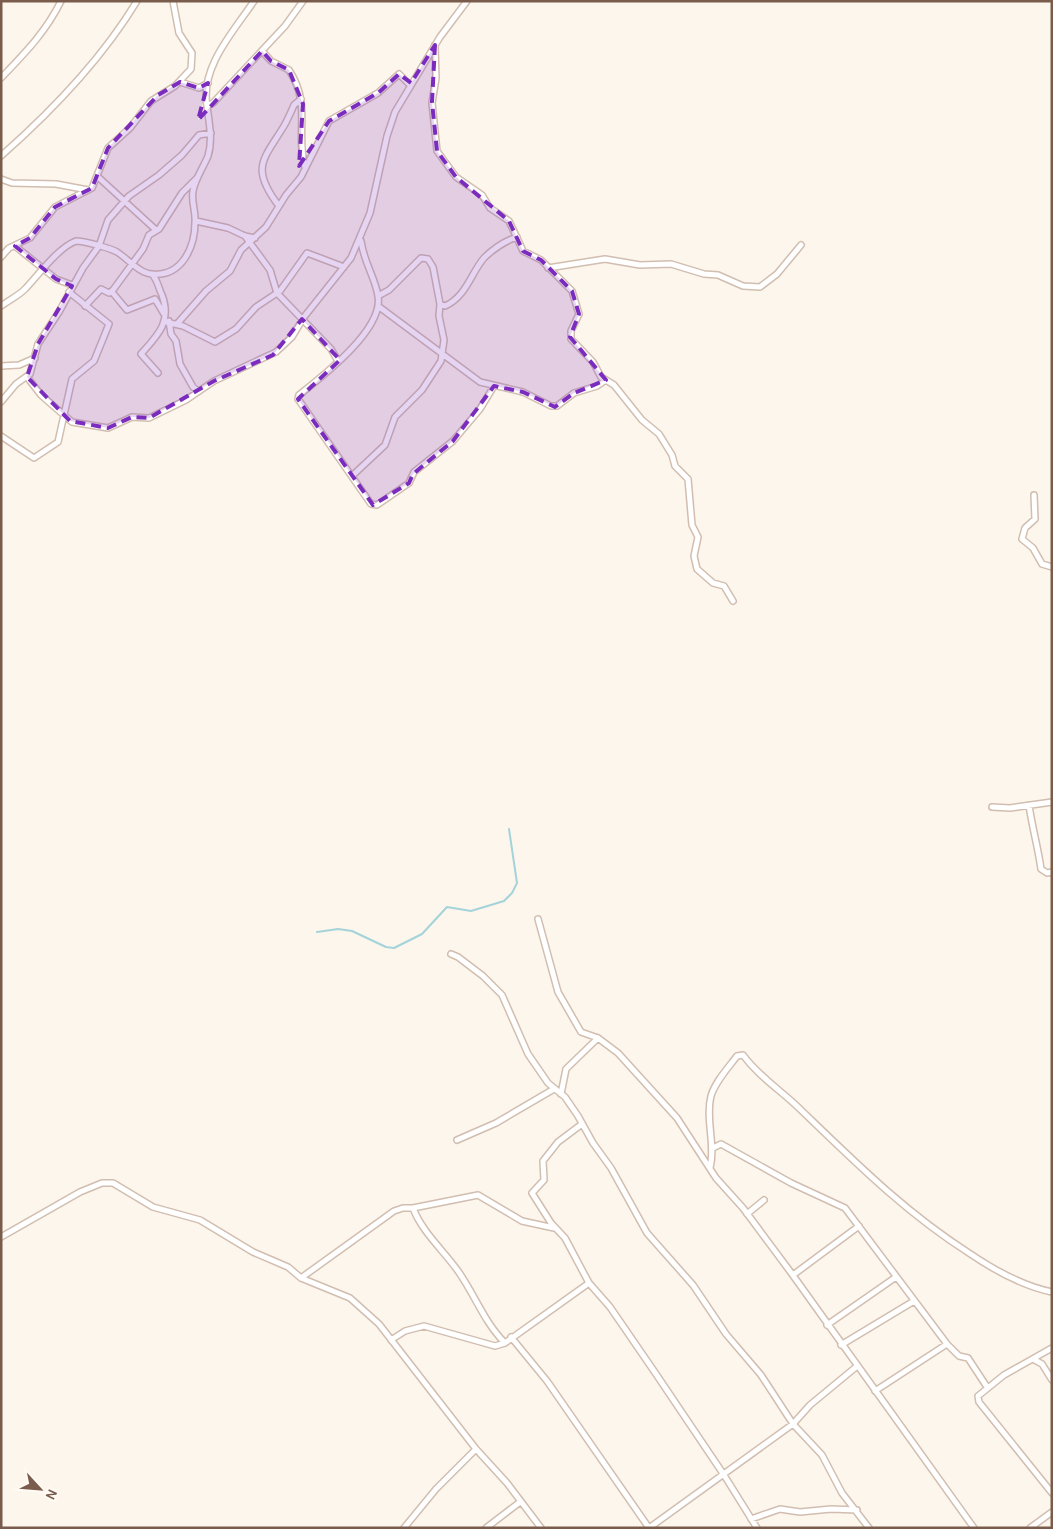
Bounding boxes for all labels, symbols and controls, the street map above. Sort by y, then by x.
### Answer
north arrow [15,1464,65,1514]
text: N [41,1486,61,1503]

